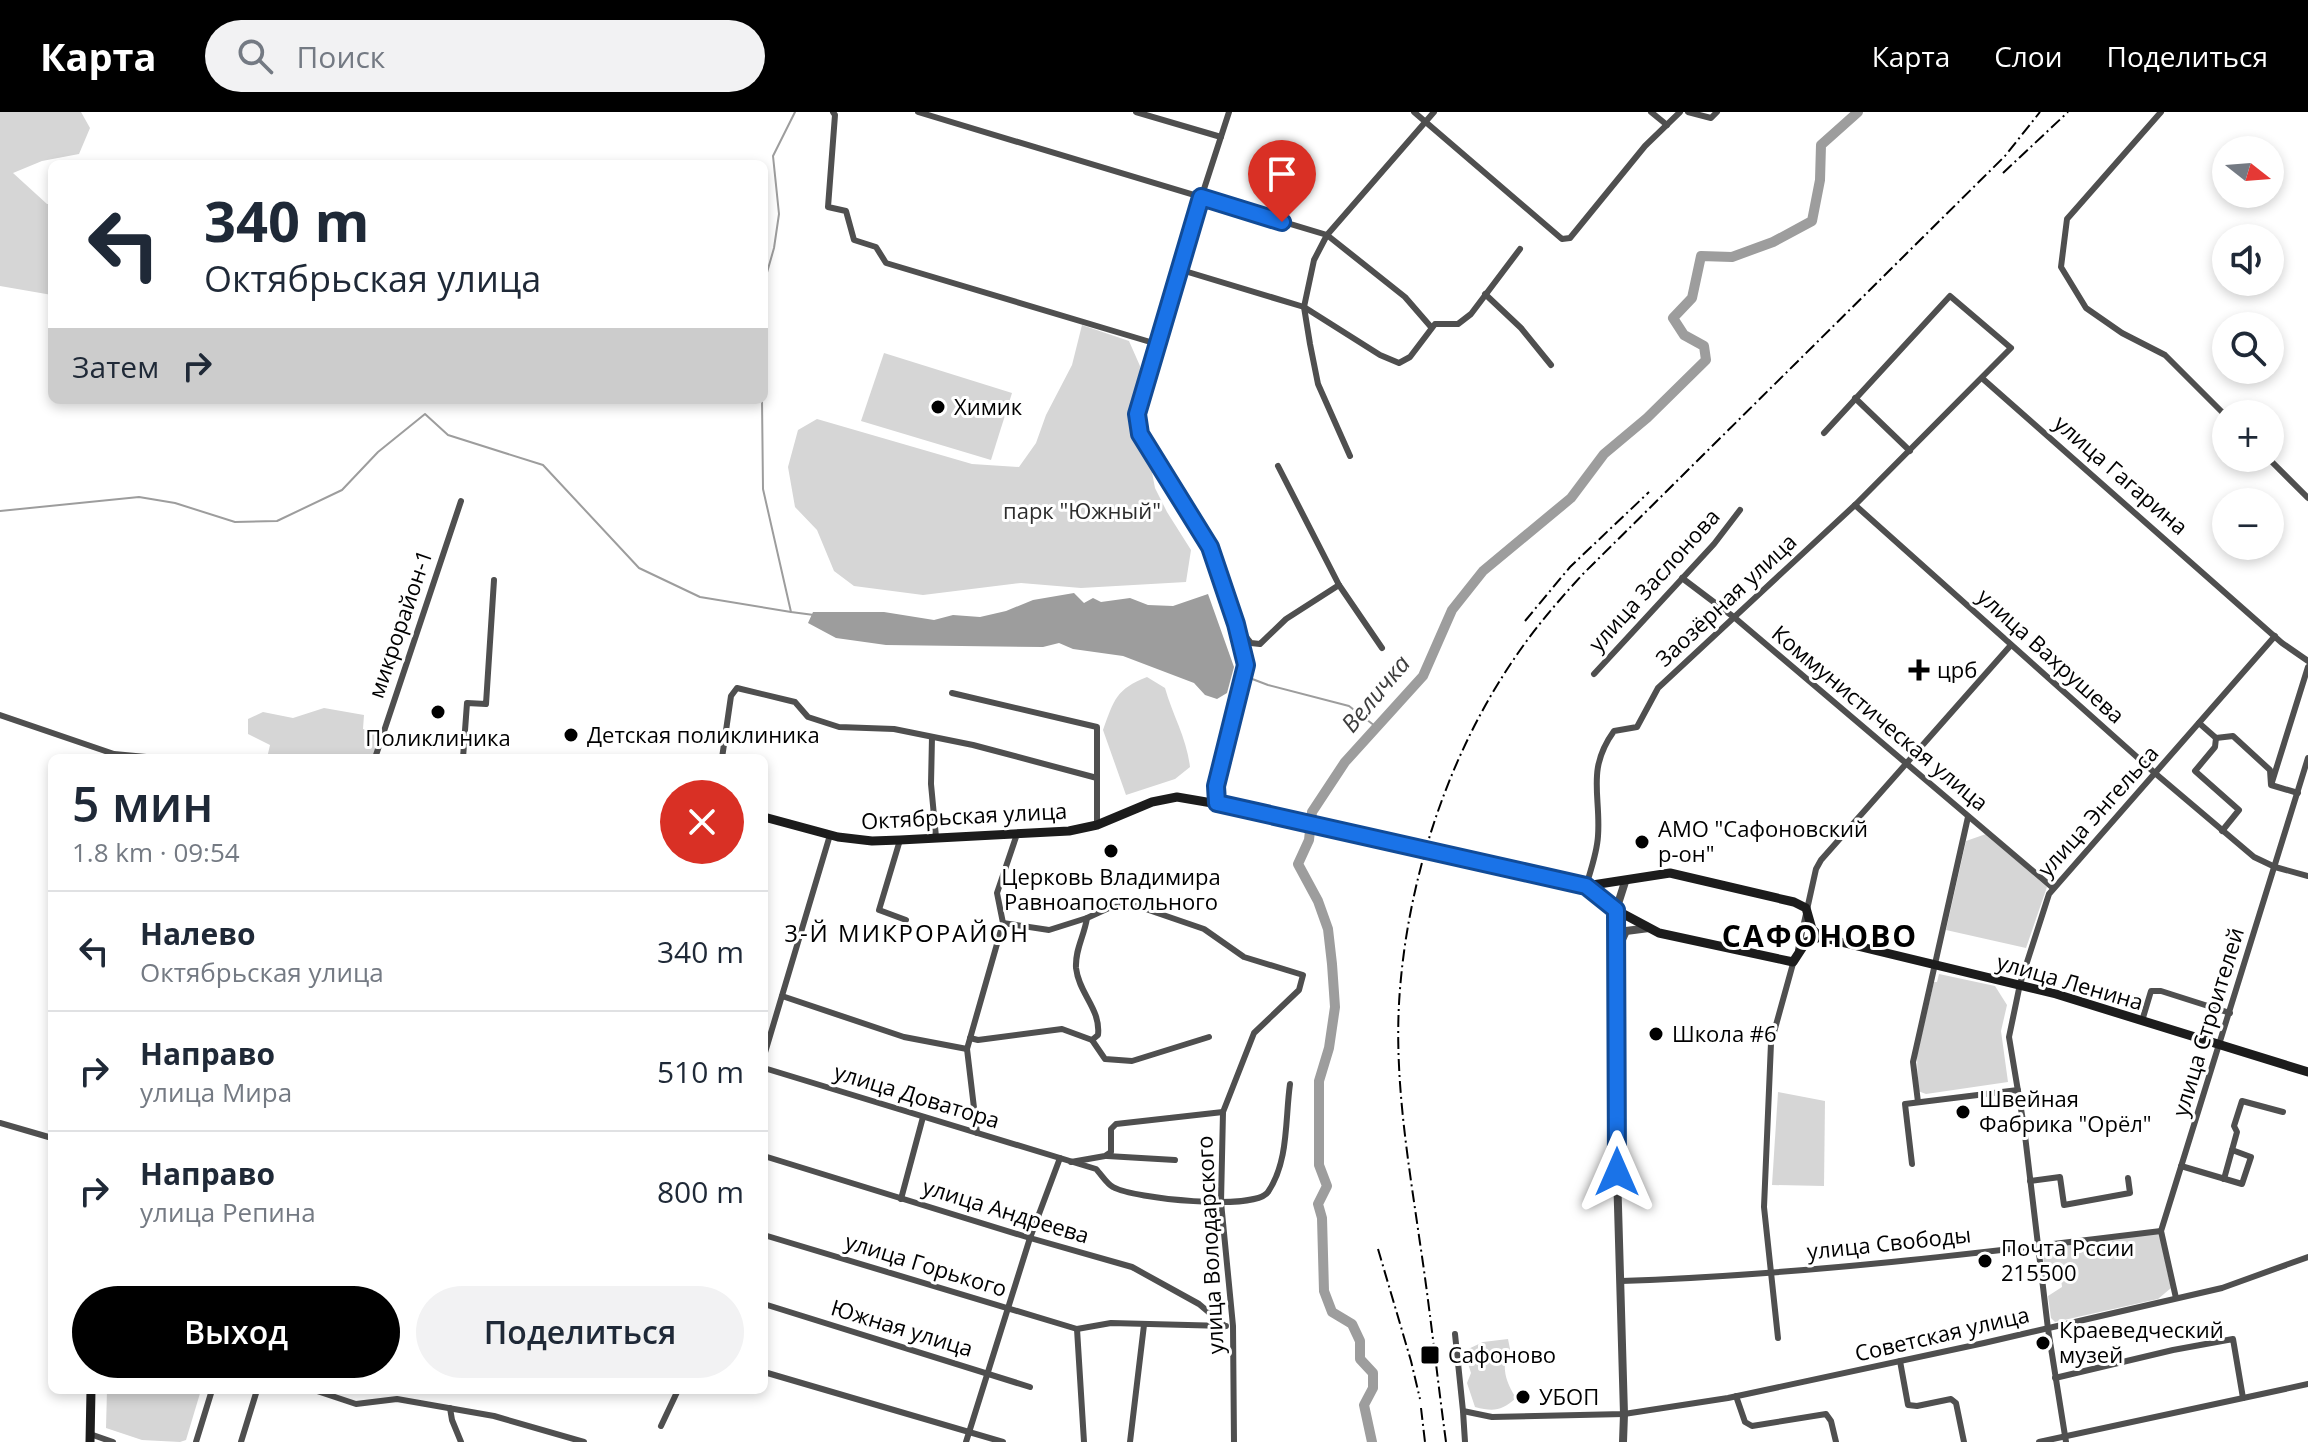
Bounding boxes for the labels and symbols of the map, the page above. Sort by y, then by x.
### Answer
north arrow [2212,136,2284,208]
pin [1248,140,1316,222]
place label: Химик [954,391,1023,421]
marker: Химик [929,398,947,416]
street label: улица Гагарина [2048,408,2195,541]
park label: парк "Южный" [1003,495,1161,525]
street label: улица Заслонова [1581,501,1726,657]
street label: Заозёрная улица [1648,526,1802,672]
street label: микрорайон-1 [360,546,438,702]
street label: улица Вахрушева [1972,581,2132,729]
street label: Коммунистическая улица [1766,618,1995,817]
water label: Величка [1333,647,1417,739]
place label: црб [1937,654,1977,684]
marker: црб [1908,659,1930,681]
marker: Поликлиника [429,703,447,721]
place label: Детская поликлиника [587,719,820,749]
place label: Поликлиника [365,722,511,752]
marker: Детская поликлиника [562,726,580,744]
street label: улица Энгельса [2030,738,2164,883]
street label: Октябрьская улица [860,795,1068,835]
place label: АМО "Сафоновский р-он" [1658,813,1868,868]
marker: АМО "Сафоновский р-он" [1633,833,1651,851]
marker: Церковь Владимира Равноапостольного [1102,842,1120,860]
place label: Церковь Владимира Равноапостольного [1001,861,1221,916]
district label: САФОНОВО [1722,915,1918,956]
district label: 3-Й МИКРОРАЙОН [784,916,1030,949]
street label: улица Строителей [2164,924,2250,1120]
street label: улица Ленина [1993,946,2147,1016]
place label: Школа #6 [1672,1018,1777,1048]
marker: Школа #6 [1647,1025,1665,1043]
street label: улица Доватора [831,1056,1004,1134]
place label: Швейная Фабрика "Орёл" [1979,1083,2152,1138]
marker: Швейная Фабрика "Орёл" [1954,1103,1972,1121]
position arrow [1575,1130,1659,1214]
street label: улица Володарского [1188,1135,1230,1355]
street label: улица Андреева [919,1170,1093,1250]
street label: улица Свободы [1805,1218,1972,1266]
street label: улица Горького [842,1225,1011,1303]
place label: Почта Рссии 215500 [2001,1232,2134,1287]
marker: Почта Рссии 215500 [1976,1252,1994,1270]
street label: Южная улица [828,1291,977,1363]
street label: Советская улица [1852,1298,2032,1368]
place label: Краеведческий музей [2059,1314,2224,1369]
marker: Краеведческий музей [2034,1334,2052,1352]
place label: Сафоново [1448,1339,1556,1369]
marker: Сафоново [1419,1344,1441,1366]
place label: УБОП [1539,1381,1599,1411]
marker: УБОП [1514,1388,1532,1406]

